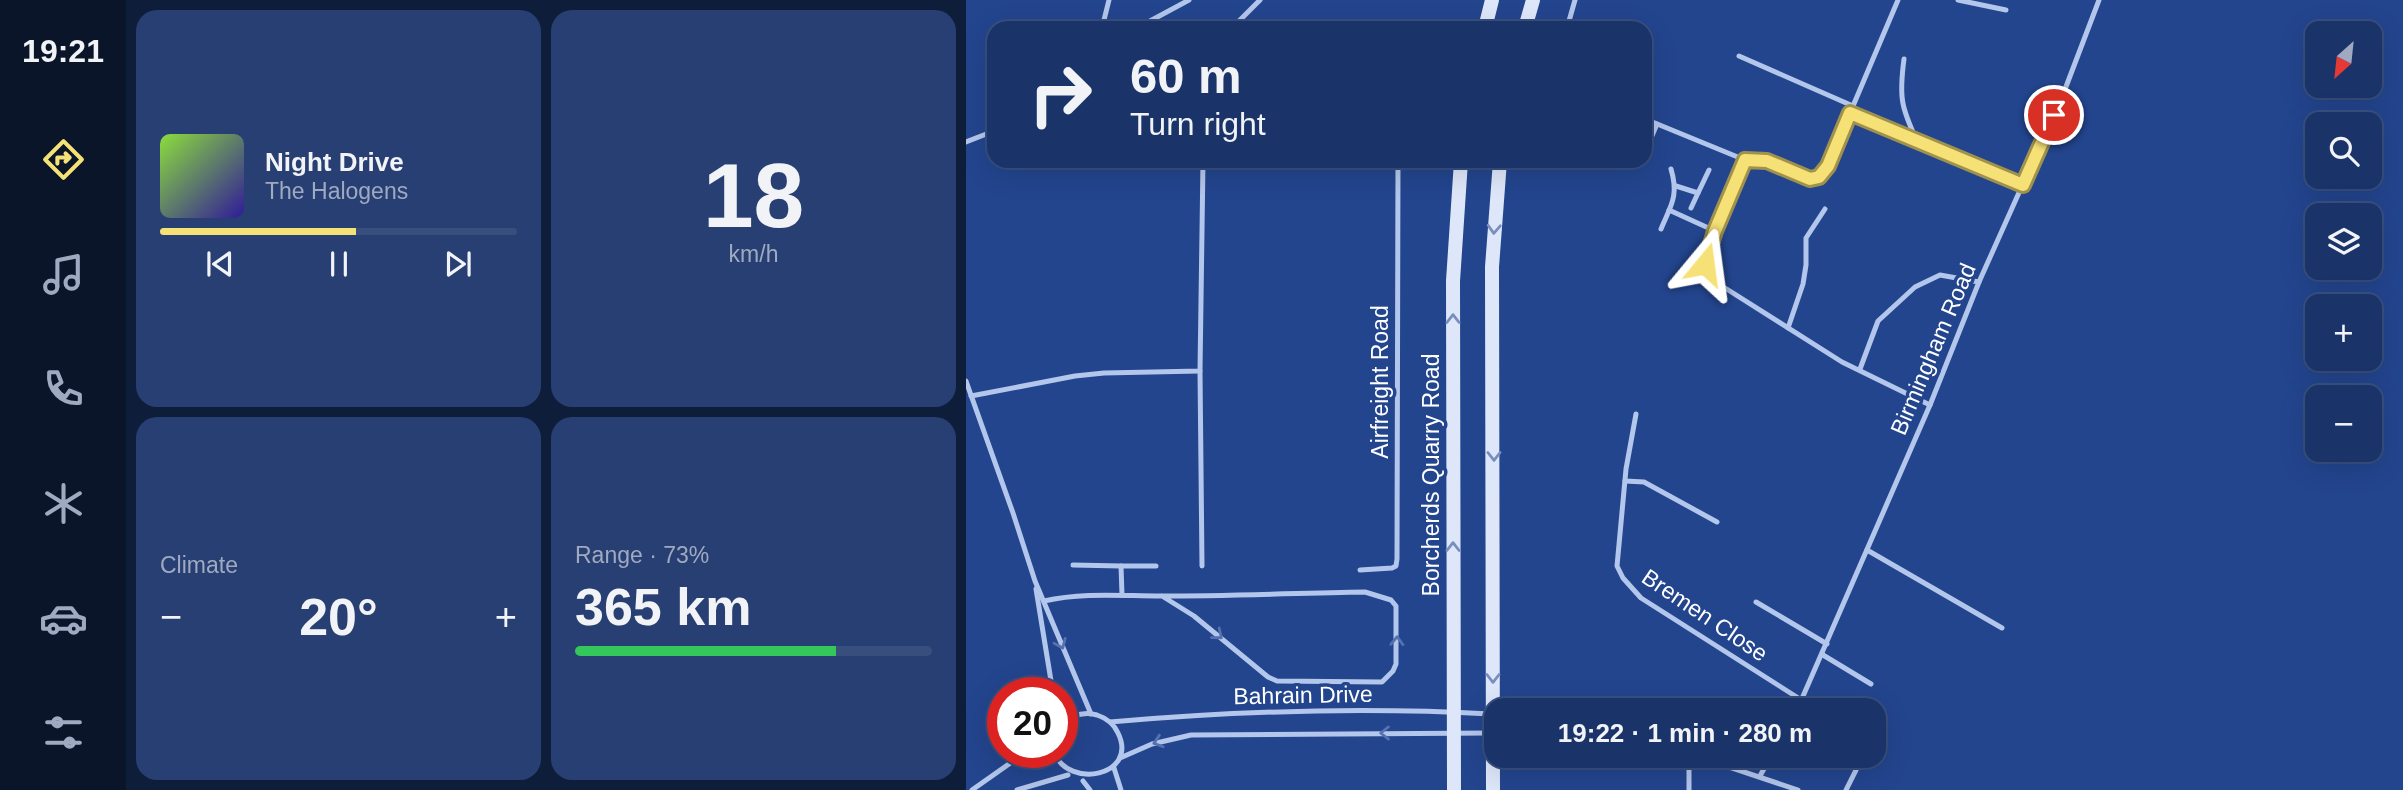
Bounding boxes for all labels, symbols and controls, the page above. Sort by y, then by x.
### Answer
north arrow [2305,21,2382,98]
map controls [2305,21,2382,462]
text: 19:21 [22,33,104,69]
icon: right [1015,49,1106,140]
text: 60 m [1130,49,1242,103]
pin [2024,85,2084,145]
icon: arrive [2035,96,2073,134]
text: Turn right [1130,106,1266,142]
button: search [2305,112,2382,189]
icon: directions [39,135,88,184]
text: 18 [703,145,804,246]
text: Night Drive [265,147,404,177]
text: The Halogens [265,178,408,204]
button: layers [2305,203,2382,280]
one-way arrow [1486,224,1501,235]
position arrow [1668,227,1742,301]
text: km/h [729,241,778,267]
icon: previous [201,245,239,283]
icon: pause [320,245,358,283]
icon: next [439,245,477,283]
icon: music [39,250,88,299]
street label: Birmingham Road [1885,259,1981,439]
button: + [2305,294,2382,371]
street label: Airfreight Road [1367,305,1393,459]
one-way arrow [1445,313,1461,324]
street label: Borcherds Quarry Road [1418,354,1444,596]
icon: phone [39,364,88,413]
button: − [2305,385,2382,462]
one-way arrow [1486,452,1502,462]
icon: climate [39,479,88,528]
one-way arrow [1445,541,1461,551]
text: Range · 73% [575,542,709,568]
text: Climate [160,552,238,578]
street label: Bremen Close [1637,563,1773,667]
text: 365 km [575,578,751,636]
text: 20° [299,588,378,646]
icon: car [39,594,88,643]
text: − [160,596,182,638]
text: + [495,596,517,638]
one-way arrow [1210,626,1222,639]
one-way arrow [1389,635,1404,646]
one-way arrow [1053,637,1067,649]
one-way arrow [1485,673,1501,683]
speed limit sign: 20 [987,677,1078,768]
street label: Bahrain Drive [1233,681,1373,709]
icon: filters [39,708,88,757]
text: 19:22 · 1 min · 280 m [1558,718,1812,748]
one-way arrow [1379,725,1389,741]
one-way arrow [1152,734,1164,749]

